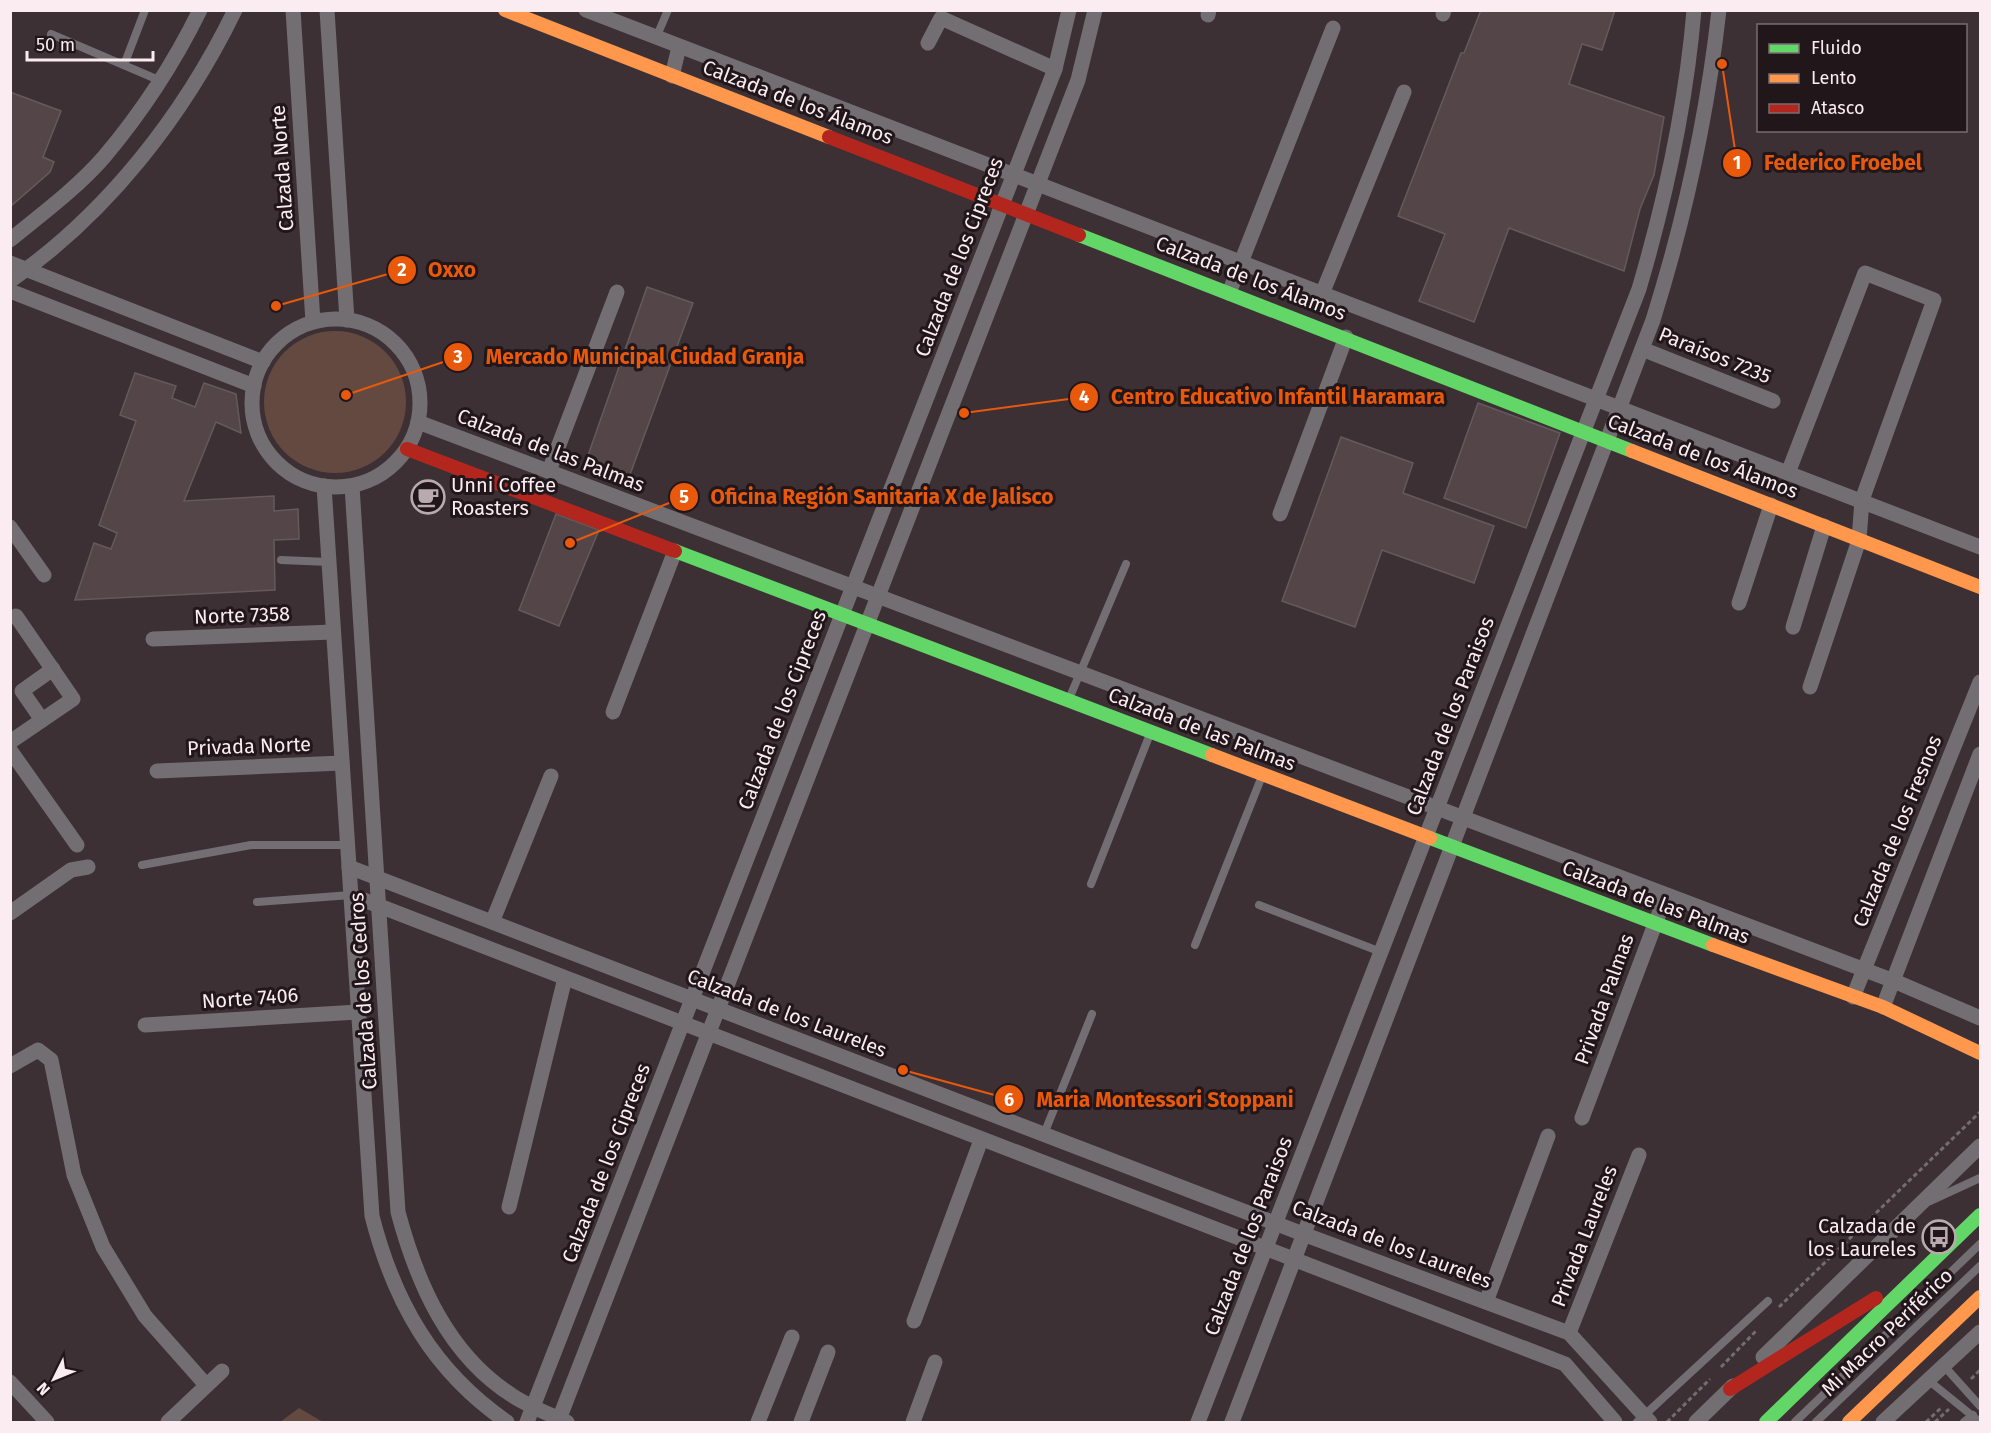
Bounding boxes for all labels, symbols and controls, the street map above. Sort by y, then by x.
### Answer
scale bar [27,24,153,62]
legend [1757,24,1967,132]
text: 50 m [36,34,75,56]
text: Fluido [1811,37,1862,59]
street label: Calzada de los Álamos [700,55,896,149]
text: Lento [1811,67,1857,89]
text: Atasco [1811,97,1864,119]
street label: Calzada Norte [266,104,298,232]
callout: Federico Froebel [1722,143,1934,182]
text: Federico Froebel [1764,150,1923,176]
text: 1 [1733,152,1741,174]
street label: Calzada de los Cipreces [910,154,1008,360]
street label: Calzada de los Álamos [1153,231,1349,325]
callout: Oxxo [387,251,488,290]
text: Oxxo [428,257,476,283]
text: 2 [397,259,407,281]
street label: Paraísos 7235 [1655,322,1775,388]
callout: Mercado Municipal Ciudad Granja [443,338,816,377]
text: Mercado Municipal Ciudad Granja [486,344,804,370]
text: 3 [452,346,463,368]
callout: Centro Educativo Infantil Haramara [1069,378,1457,417]
text: Centro Educativo Infantil Haramara [1111,384,1445,410]
text: 4 [1079,386,1089,408]
street label: Calzada de las Palmas [454,403,648,497]
street label: Calzada de los Álamos [1605,409,1801,503]
place label: Unni Coffee Roasters [451,473,556,520]
callout: Oficina Región Sanitaria X de Jalisco [669,477,1066,516]
cafe icon: Unni Coffee Roasters [410,479,446,515]
text: Oficina Región Sanitaria X de Jalisco [710,484,1054,510]
text: 5 [679,486,689,508]
street label: Norte 7358 [194,601,290,629]
street label: Calzada de los Cipreces [733,607,831,813]
street label: Calzada de los Paraisos [1401,613,1499,819]
street label: Calzada de las Palmas [1105,682,1299,776]
street label: Privada Norte [187,732,311,760]
street label: Calzada de los Fresnos [1848,732,1946,930]
street label: Calzada de las Palmas [1559,855,1753,949]
street label: Calzada de los Cedros [344,892,382,1090]
street label: Privada Palmas [1569,930,1639,1068]
street label: Calzada de los Laureles [684,964,890,1062]
street label: Norte 7406 [201,983,299,1013]
street label: Calzada de los Cipreces [557,1060,655,1266]
callout: Maria Montessori Stoppani [994,1080,1306,1119]
text: Maria Montessori Stoppani [1036,1087,1294,1113]
text: 6 [1004,1089,1014,1111]
street label: Calzada de los Paraisos [1199,1133,1297,1339]
street label: Privada Laureles [1546,1162,1622,1310]
street label: Calzada de los Laureles [1289,1195,1495,1293]
place label: Calzada de los Laureles [1808,1214,1916,1261]
bus stop icon: Calzada de los Laureles [1921,1219,1957,1255]
street label: Mi Macro Periférico [1816,1263,1958,1401]
north arrow [24,1349,84,1409]
text: N [33,1379,54,1399]

